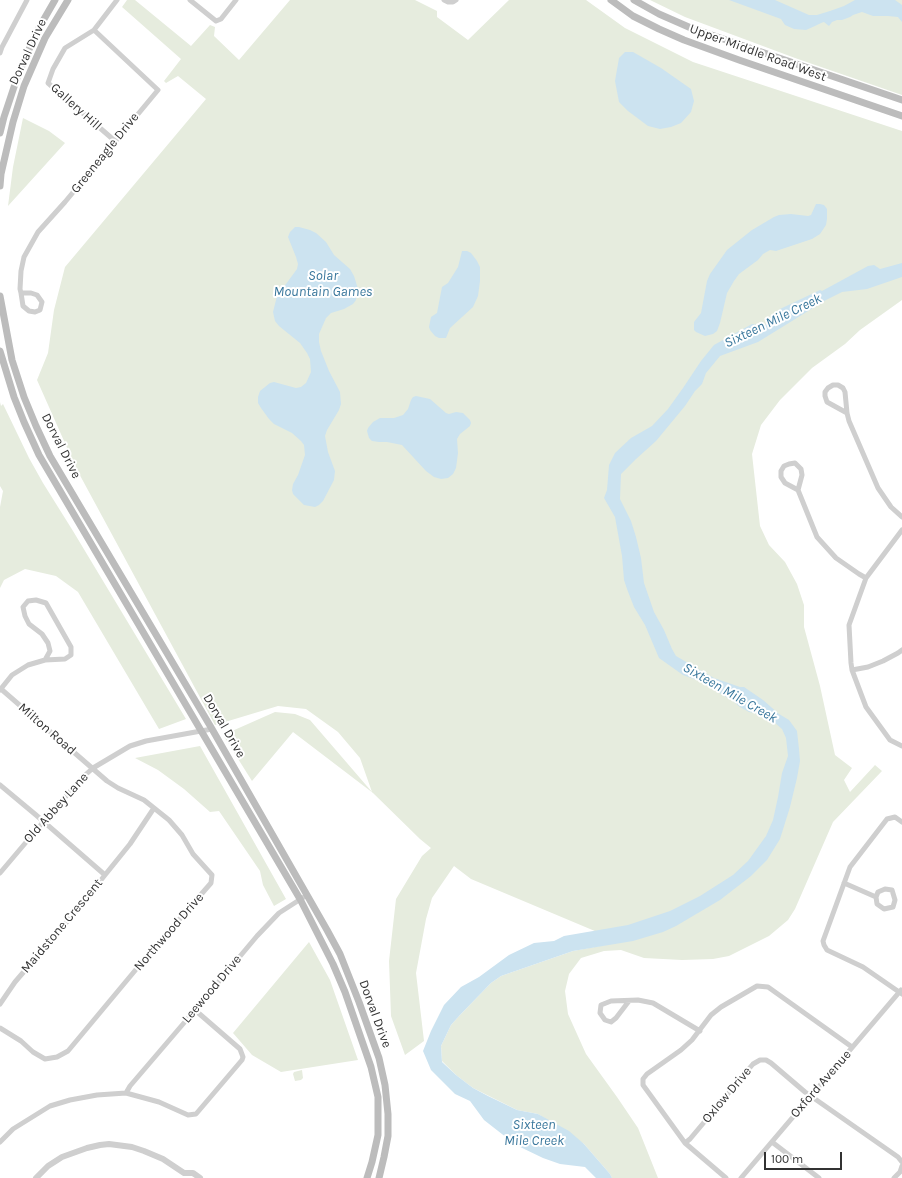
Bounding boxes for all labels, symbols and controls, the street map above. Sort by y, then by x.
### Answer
street label: Dorval Drive [6,16,50,88]
street label: Upper Middle Road West [687,21,829,85]
street label: Gallery Hill [47,80,105,134]
street label: Greeneagle Drive [68,110,142,196]
water label: Solar Mountain Games [274,268,372,300]
water label: Sixteen Mile Creek [722,290,824,352]
street label: Dorval Drive [38,411,84,481]
water label: Sixteen Mile Creek [680,659,780,727]
street label: Dorval Drive [199,691,249,761]
street label: Milton Road [15,700,79,758]
street label: Old Abbey Lane [20,770,92,846]
street label: Maidstone Crescent [18,876,106,976]
street label: Northwood Drive [131,890,207,974]
street label: Leewood Drive [179,952,245,1026]
street label: Dorval Drive [356,978,394,1050]
street label: Oxford Avenue [787,1047,855,1121]
street label: Oxlow Drive [699,1064,755,1126]
water label: Sixteen Mile Creek [504,1117,564,1150]
scale bar [766,1144,844,1170]
text: 100 m [771,1152,803,1166]

